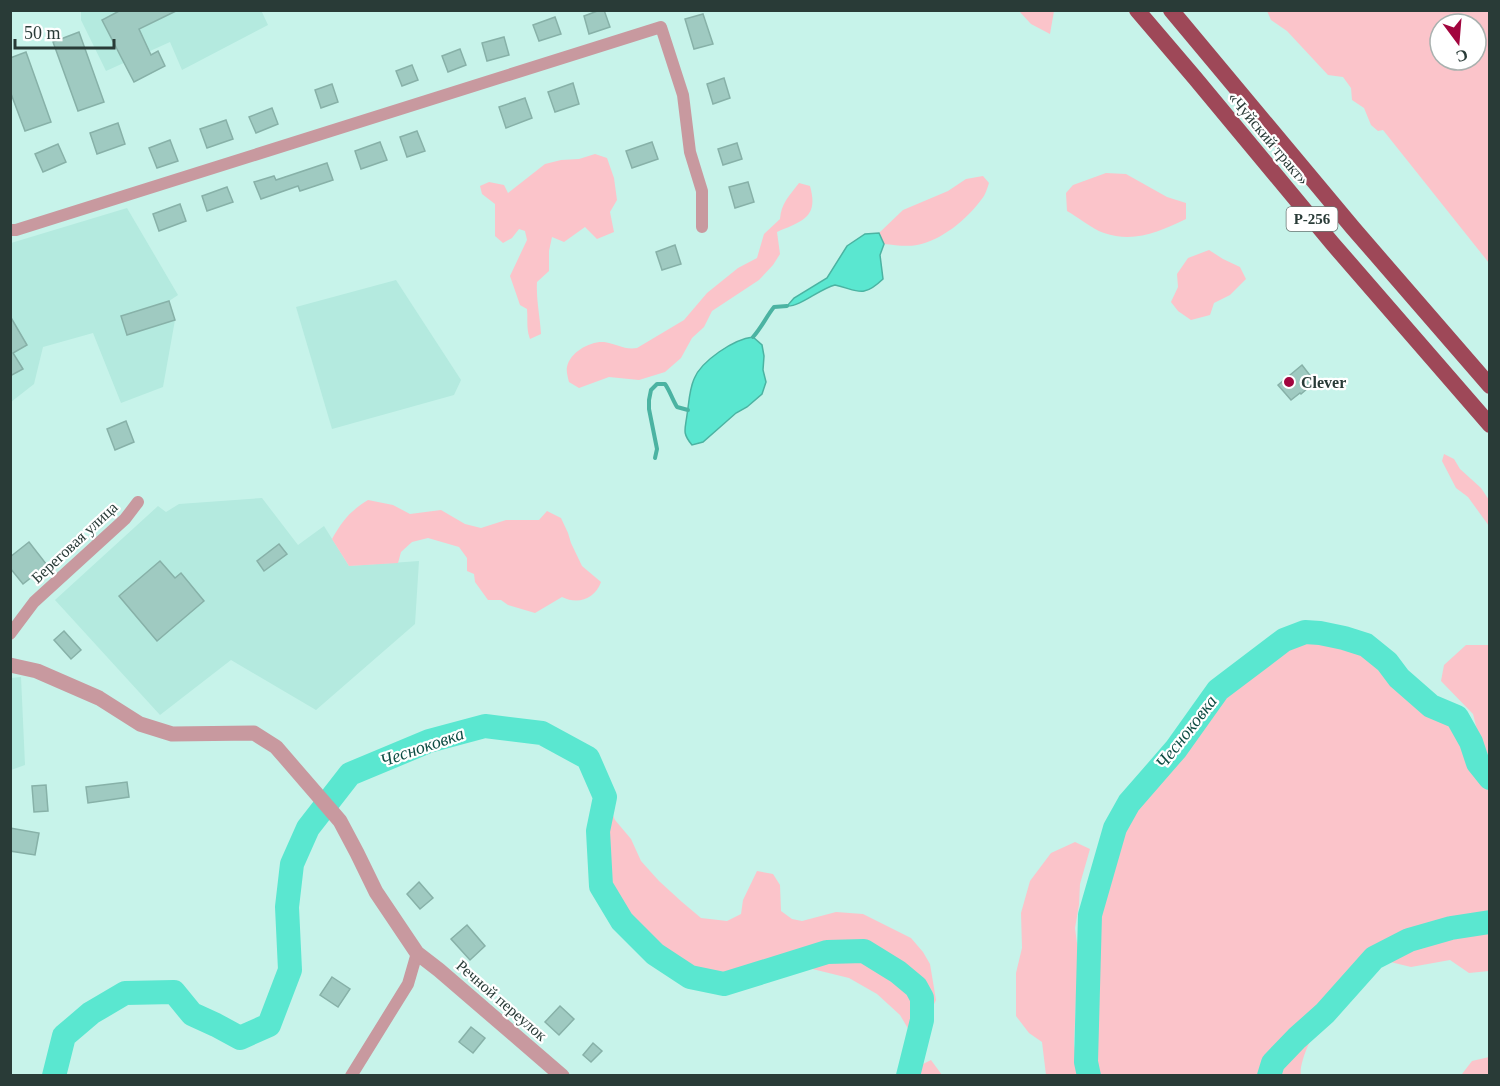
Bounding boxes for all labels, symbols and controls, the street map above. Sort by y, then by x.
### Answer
scale bar [15,12,114,50]
north arrow [1428,12,1488,72]
text: 50 m [24,23,61,43]
text: С [1454,46,1470,66]
street label: «Чуйский тракт» [1224,88,1312,189]
road number: Р-256 [1286,207,1338,231]
place label: Clever [1301,374,1346,391]
marker: Clever [1282,375,1296,389]
street label: Береговая улица [28,498,121,587]
water label: Чесноковка [1151,691,1221,773]
water label: Чесноковка [377,723,467,771]
street label: Речной переулок [452,957,550,1045]

